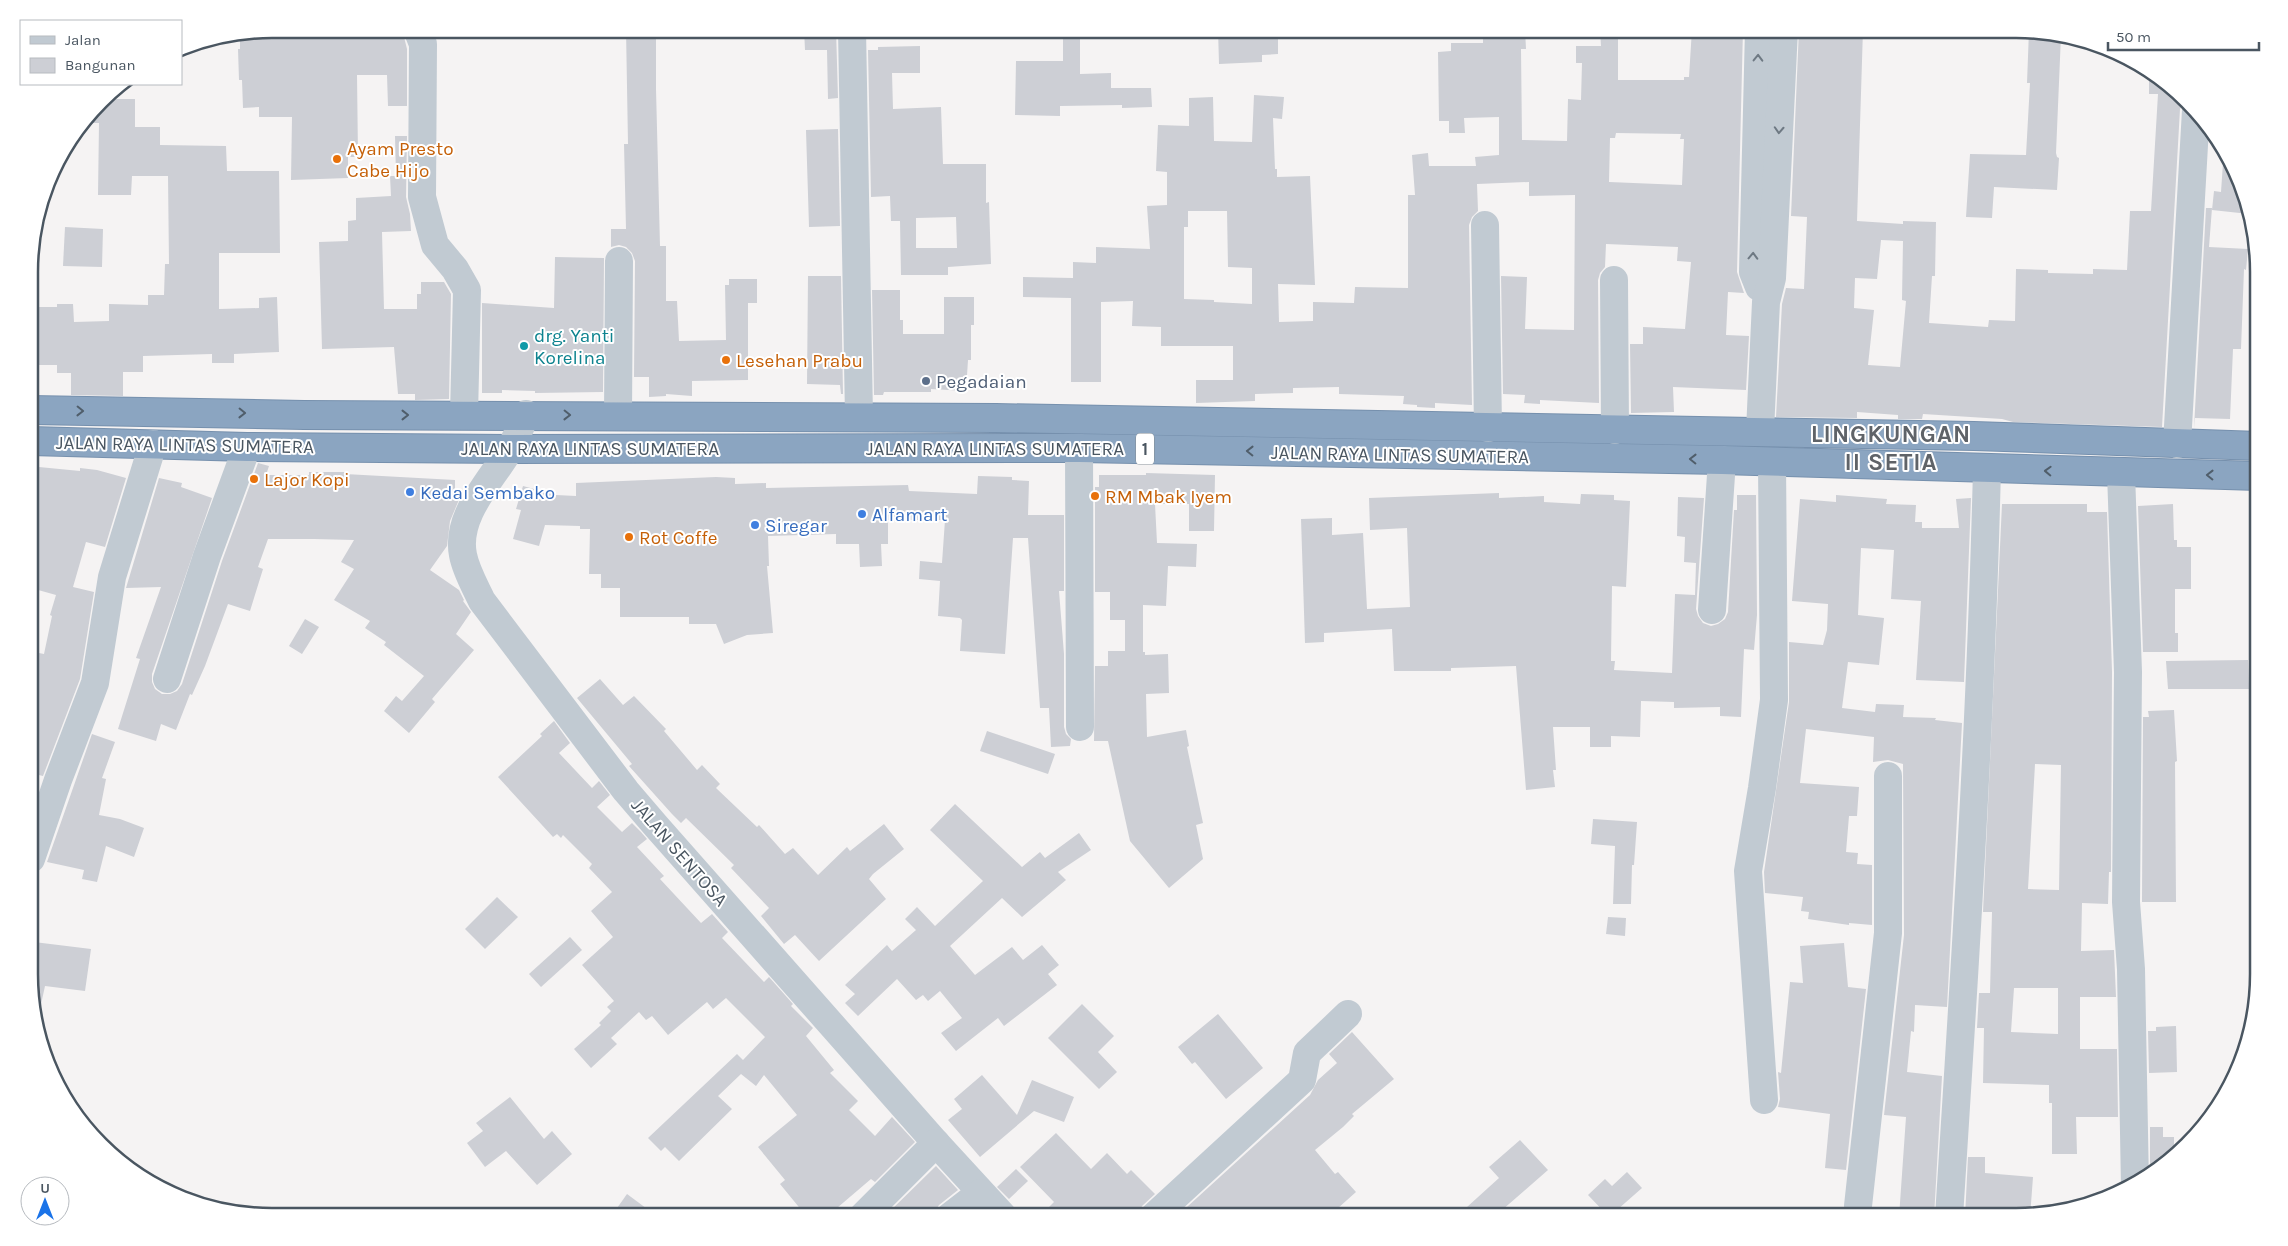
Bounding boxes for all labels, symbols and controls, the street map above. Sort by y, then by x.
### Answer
legend [20,20,182,85]
scale bar [2108,20,2259,52]
text: 50 m [2116,28,2151,46]
text: Jalan [65,31,101,49]
one-way arrow [1753,54,1764,62]
text: Bangunan [65,56,136,74]
one-way arrow [1774,126,1784,134]
place label: Ayam Presto Cabe Hijo [347,138,454,182]
marker: Ayam Presto Cabe Hijo [331,153,343,165]
one-way arrow [1748,252,1759,260]
place label: drg. Yanti Korelina [534,325,614,369]
marker: drg. Yanti Korelina [518,340,530,352]
place label: Lesehan Prabu [736,350,863,372]
marker: Lesehan Prabu [720,354,732,366]
place label: Pegadaian [936,371,1027,393]
marker: Pegadaian [920,375,932,387]
one-way arrow [76,405,84,416]
one-way arrow [238,408,246,419]
one-way arrow [401,410,409,420]
one-way arrow [564,410,571,420]
district label: LINGKUNGAN II SETIA [1811,420,1971,476]
street label: JALAN RAYA LINTAS SUMATERA [56,432,314,458]
road number: 1 [1136,434,1154,464]
street label: JALAN RAYA LINTAS SUMATERA [461,438,719,460]
street label: JALAN RAYA LINTAS SUMATERA [866,438,1124,460]
street label: JALAN RAYA LINTAS SUMATERA [1271,442,1529,468]
one-way arrow [1246,446,1254,456]
one-way arrow [1688,454,1696,464]
one-way arrow [2043,465,2051,476]
place label: Lajor Kopi [264,469,350,491]
one-way arrow [2206,470,2214,480]
marker: Lajor Kopi [248,473,260,485]
place label: Kedai Sembako [420,482,555,504]
marker: Kedai Sembako [404,486,416,498]
place label: RM Mbak Iyem [1105,486,1232,508]
marker: RM Mbak Iyem [1089,490,1101,502]
place label: Alfamart [872,504,947,526]
marker: Alfamart [856,508,868,520]
place label: Siregar [765,515,827,537]
marker: Siregar [749,519,761,531]
place label: Rot Coffe [639,527,717,549]
marker: Rot Coffe [623,531,635,543]
street label: JALAN SENTOSA [627,794,732,911]
north arrow [20,1176,70,1226]
text: U [40,1180,50,1197]

